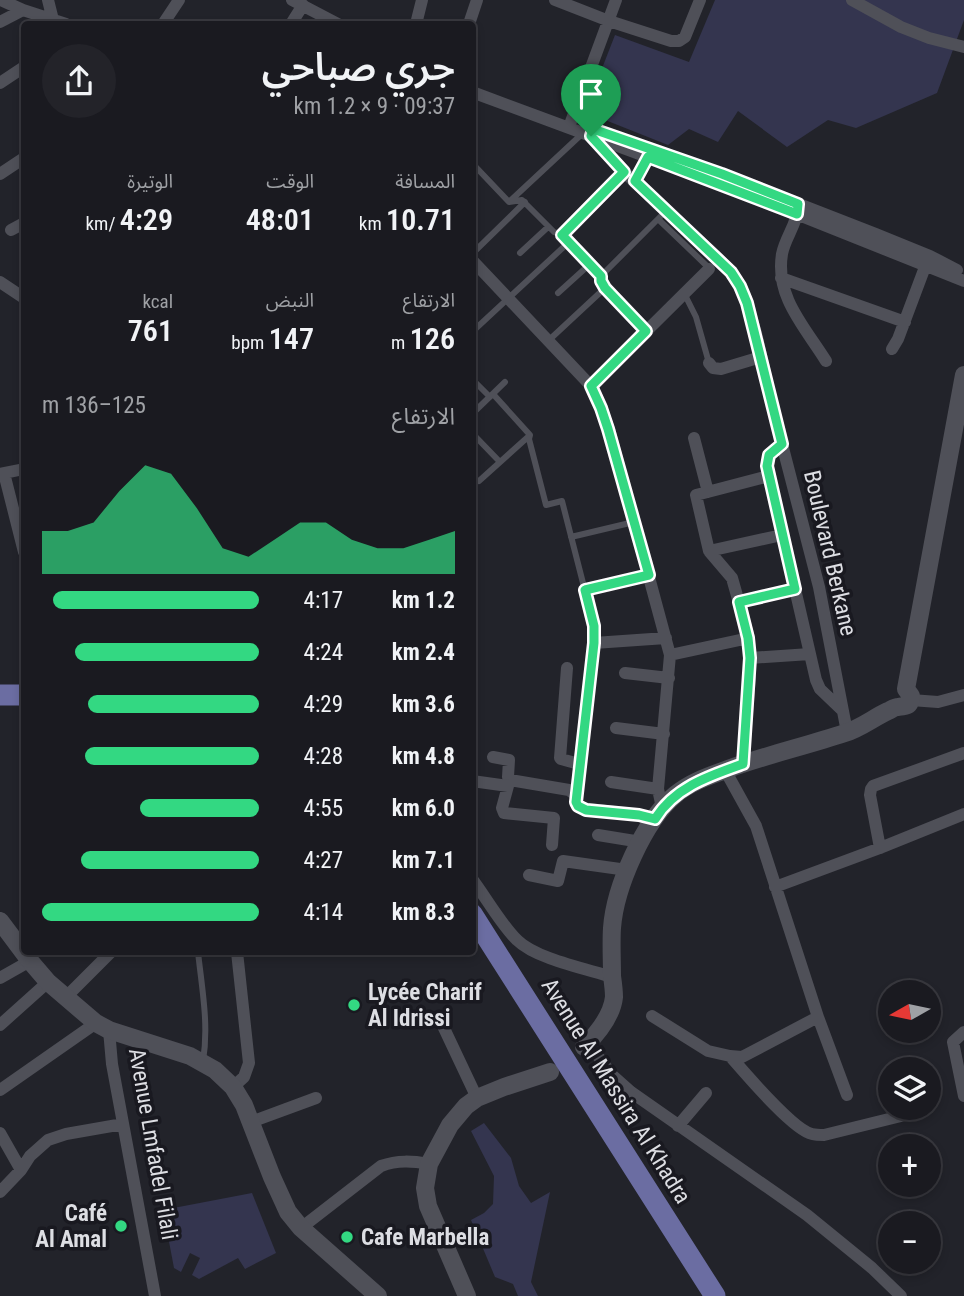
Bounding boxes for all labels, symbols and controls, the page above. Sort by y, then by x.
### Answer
button: share [42,44,116,118]
text: جري صباحي [262,45,455,89]
pin [561,64,621,136]
icon: arrive [572,75,610,113]
text: 09:37 · 9 × 1.2 km [294,93,455,120]
text: الوتيرة [127,170,173,193]
text: الوقت [266,170,314,193]
text: المسافة [395,170,455,193]
text: 4:29 [120,202,173,237]
text: 48:01 [246,202,314,237]
text: 10.71 [386,202,455,237]
text: /km [86,212,120,235]
text: km [359,212,386,235]
text: النبض [266,289,314,312]
text: الارتفاع [403,289,455,312]
text: kcal [142,290,173,313]
text: 761 [128,313,173,348]
text: 147 [269,321,314,356]
text: 126 [410,321,455,356]
text: bpm [231,331,269,354]
text: m [391,331,410,354]
text: 125–136 m [42,392,146,419]
text: الارتفاع [392,403,455,430]
street label: Boulevard Berkane [798,468,862,638]
text: 4:17 [304,587,343,614]
text: 1.2 km [392,587,455,614]
text: 4:24 [304,639,343,666]
text: 2.4 km [392,639,455,666]
text: 4:29 [304,691,343,718]
text: 3.6 km [392,691,455,718]
text: 4:28 [304,743,343,770]
text: 4.8 km [392,743,455,770]
text: 4:55 [304,795,343,822]
text: 6.0 km [392,795,455,822]
text: 4:27 [304,847,343,874]
text: 7.1 km [392,847,455,874]
text: 4:14 [304,899,343,926]
text: 8.3 km [392,899,455,926]
street label: Avenue Al Massira Al Khadra [536,973,696,1209]
place label: Lycée Charif Al Idrissi [368,979,482,1032]
north arrow [878,980,942,1043]
map controls [878,980,941,1274]
marker: Lycée Charif Al Idrissi [346,997,362,1013]
street label: Avenue Lmfadel Filali [123,1046,183,1242]
button: layers [878,1057,941,1120]
button: + [878,1134,941,1197]
place label: Café Al Amal [35,1200,107,1253]
button: − [878,1211,941,1274]
marker: Café Al Amal [113,1218,129,1234]
place label: Cafe Marbella [361,1224,489,1251]
marker: Cafe Marbella [339,1229,355,1245]

